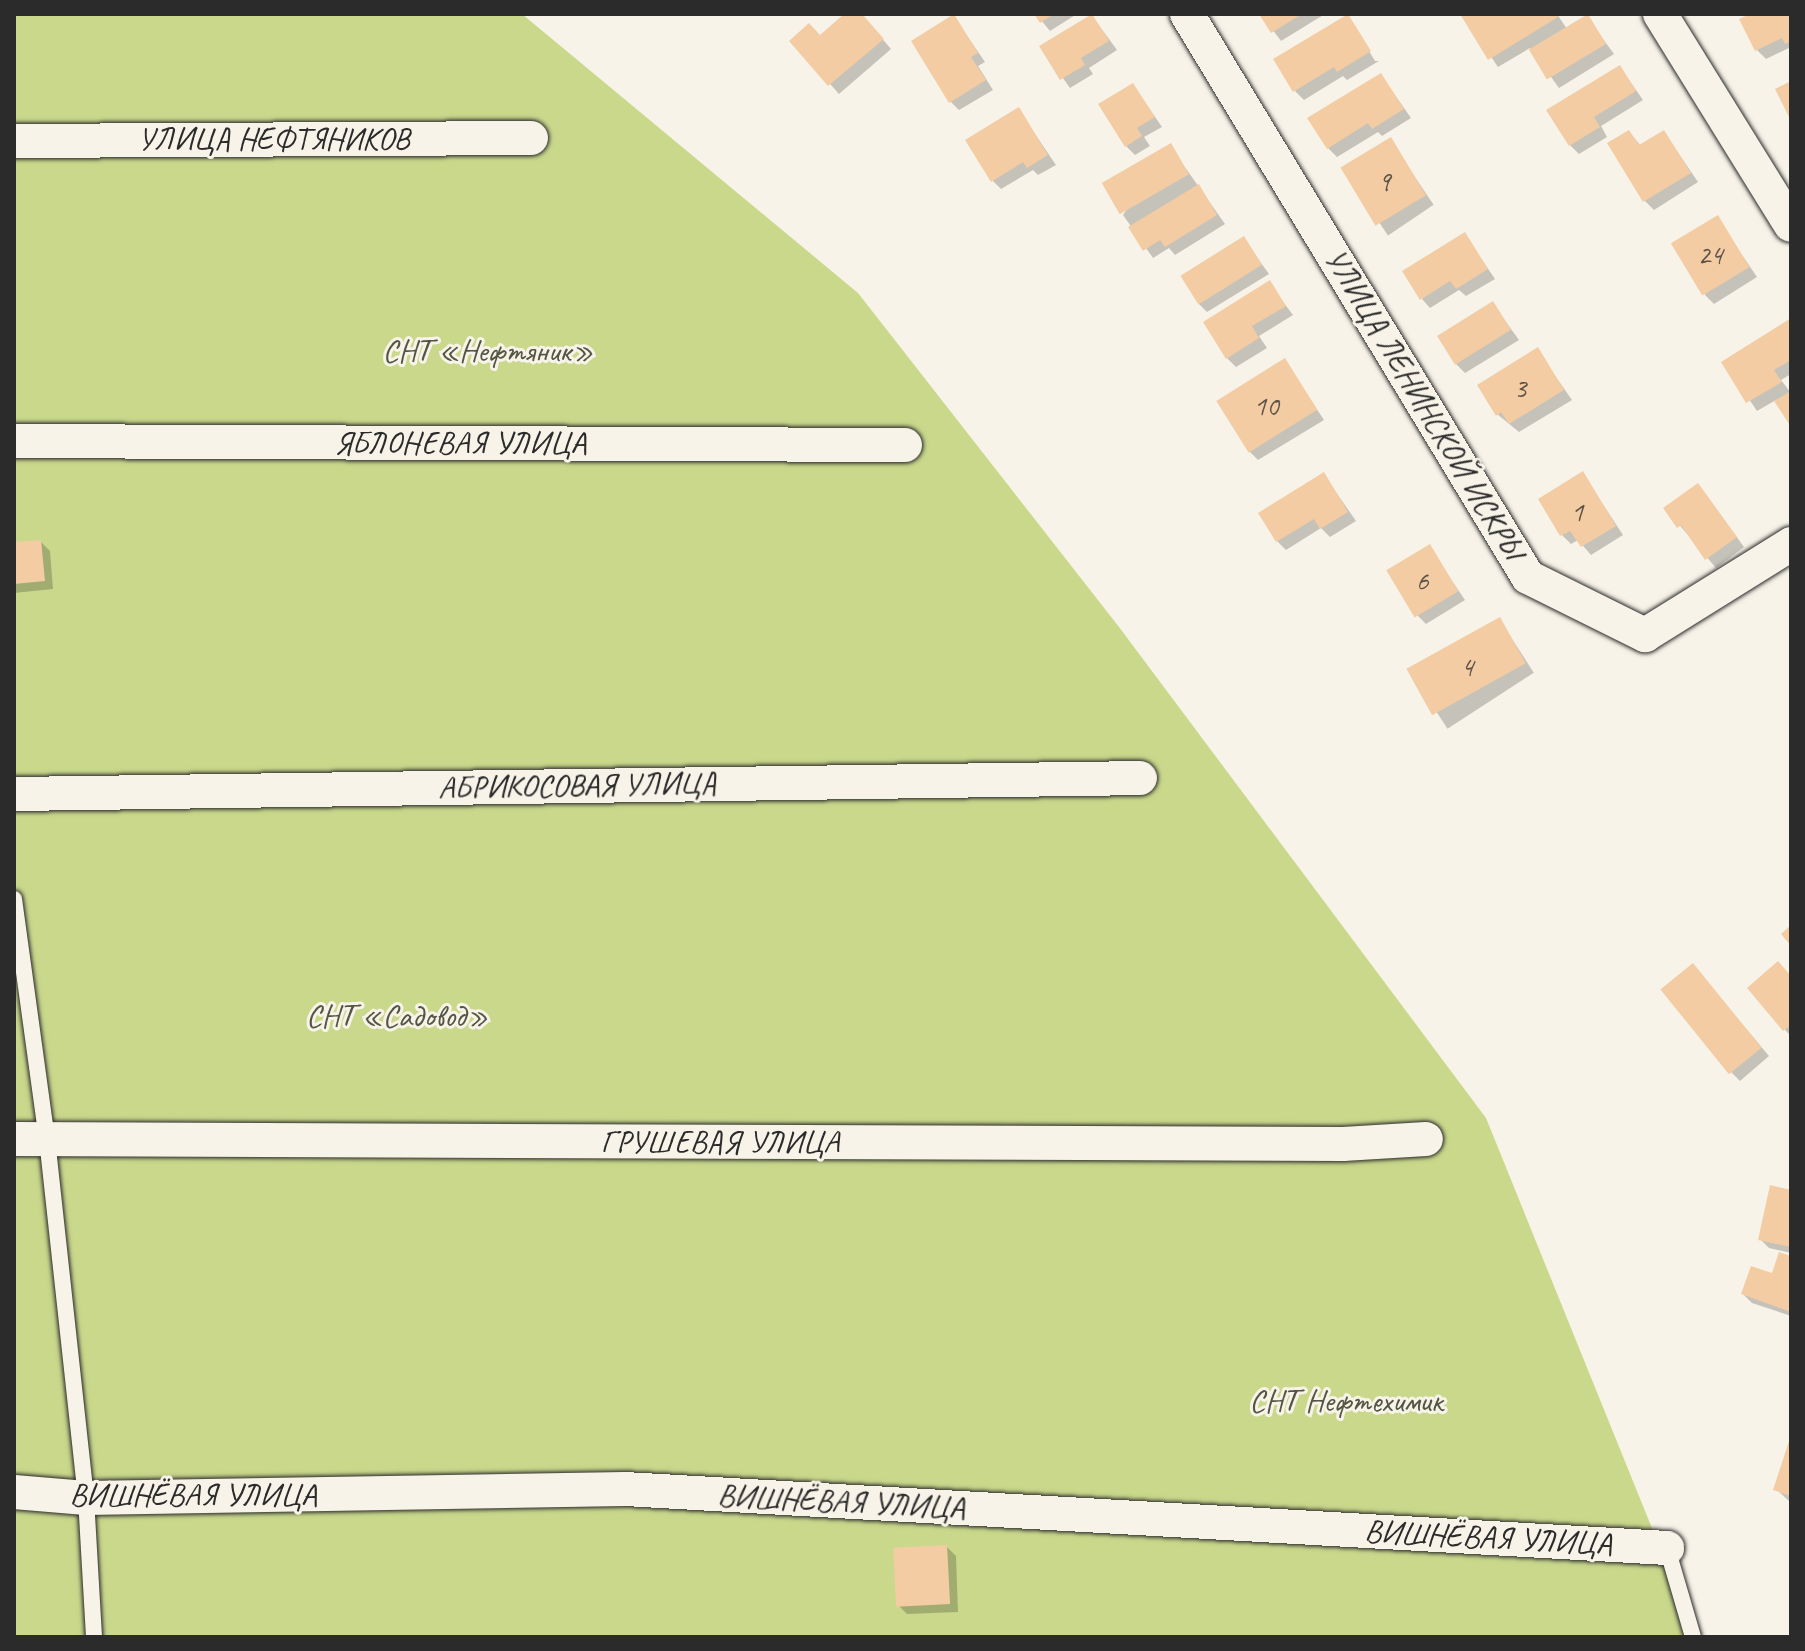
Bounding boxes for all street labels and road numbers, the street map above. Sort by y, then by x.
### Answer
street label: УЛИЦА НЕФТЯНИКОВ [135,120,411,158]
street label: УЛИЦА ЛЕНИНСКОЙ ИСКРЫ [1316,242,1532,566]
street label: ЯБЛОНЕВАЯ УЛИЦА [334,424,586,462]
street label: АБРИКОСОВАЯ УЛИЦА [438,764,716,808]
street label: ГРУШЕВАЯ УЛИЦА [600,1123,840,1161]
street label: ВИШНЁВАЯ УЛИЦА [70,1476,316,1514]
street label: ВИШНЁВАЯ УЛИЦА [717,1476,965,1528]
street label: ВИШНЁВАЯ УЛИЦА [1364,1512,1612,1564]

